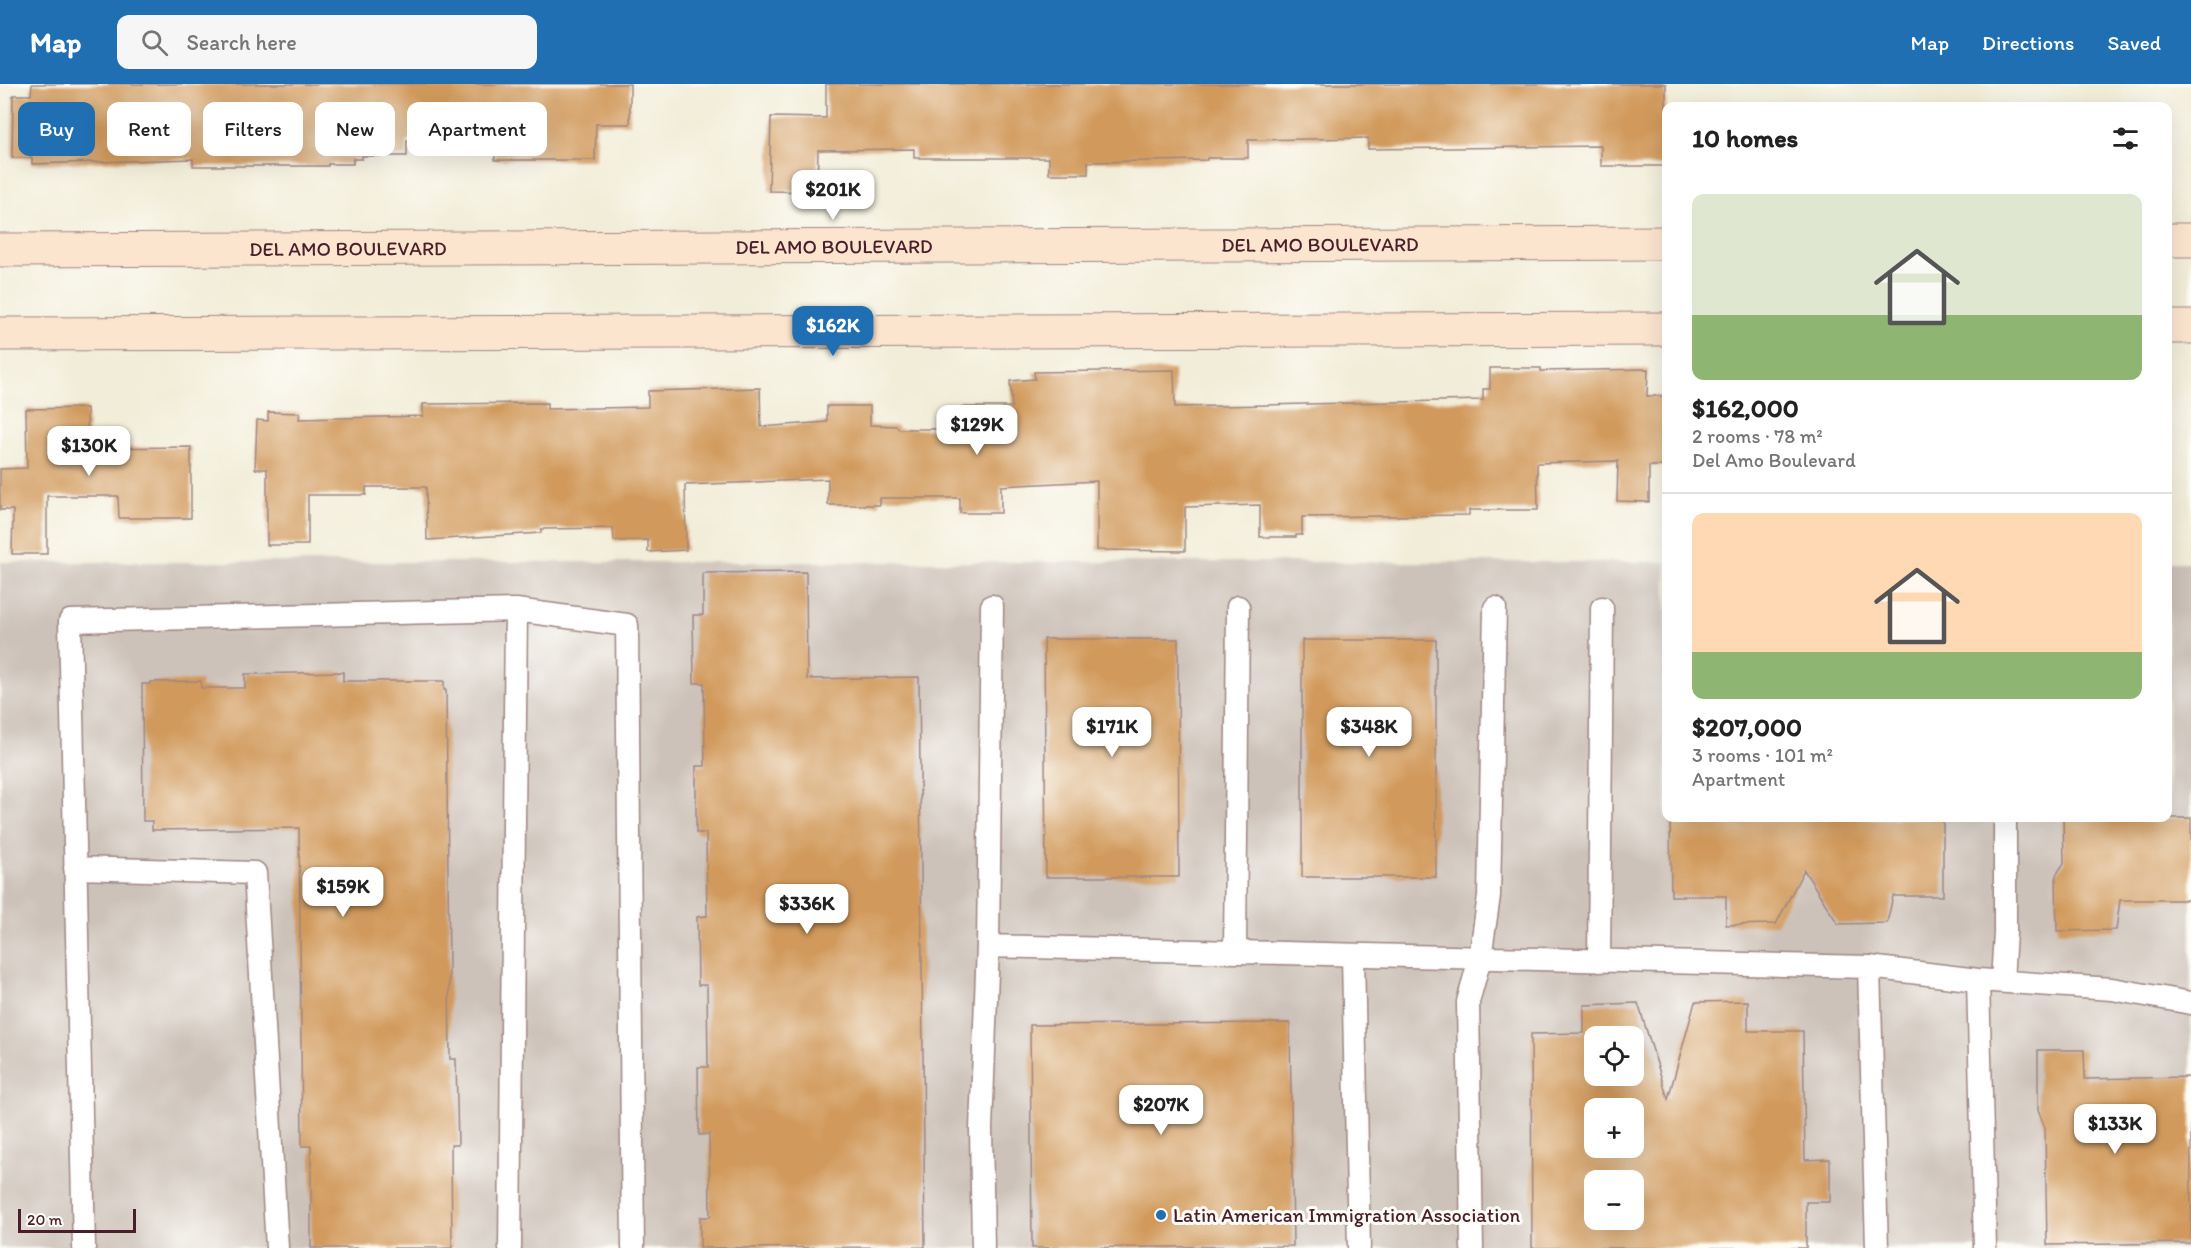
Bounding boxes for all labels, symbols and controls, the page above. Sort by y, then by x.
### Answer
search box [117,15,537,69]
text: Map [30,25,81,59]
icon: search [138,26,171,59]
text: Search here [186,29,297,56]
text: Map [1911,30,1949,55]
text: Directions [1982,30,2074,55]
text: Saved [2107,30,2161,55]
chip: Buy [18,102,95,156]
chip: Rent [107,102,191,156]
chip: Filters [203,102,303,156]
chip: New [315,102,395,156]
chip: Apartment [407,102,547,156]
text: 10 homes [1692,122,1798,154]
icon: filters [2109,122,2142,155]
pin: $201K [791,170,875,221]
text: $201K [805,177,861,201]
street label: DEL AMO BOULEVARD [1221,232,1419,257]
icon: home [1863,233,1971,341]
street label: DEL AMO BOULEVARD [735,234,933,259]
street label: DEL AMO BOULEVARD [249,236,447,261]
pin: $162K [791,306,875,357]
text: $162K [806,313,860,337]
text: $162,000 [1692,392,1799,424]
pin: $129K [935,405,1019,456]
text: $129K [950,412,1004,436]
text: 2 rooms · 78 m² [1692,424,1823,448]
pin: $130K [47,426,131,477]
text: $130K [61,433,117,457]
text: Del Amo Boulevard [1692,448,1856,472]
icon: home [1863,552,1971,660]
pin: $171K [1070,707,1154,758]
pin: $348K [1327,707,1411,758]
text: $207,000 [1692,711,1802,743]
text: $171K [1086,714,1138,738]
text: $348K [1341,714,1397,738]
text: 3 rooms · 101 m² [1692,743,1833,767]
text: Apartment [1692,767,1785,791]
pin: $159K [301,867,385,918]
text: $159K [316,874,370,898]
pin: $336K [765,884,849,935]
text: $336K [779,891,835,915]
map controls [1584,1026,1644,1230]
button: locate [1584,1026,1644,1086]
pin: $207K [1119,1085,1203,1136]
text: $207K [1133,1092,1189,1116]
button: + [1584,1098,1644,1158]
pin: $133K [2073,1104,2157,1155]
text: $133K [2088,1111,2142,1135]
button: − [1584,1170,1644,1230]
place label: Latin American Immigration Association [1173,1203,1521,1227]
scale bar [18,1206,136,1234]
marker: Latin American Immigration Association [1154,1208,1168,1222]
text: 20 m [27,1210,62,1229]

